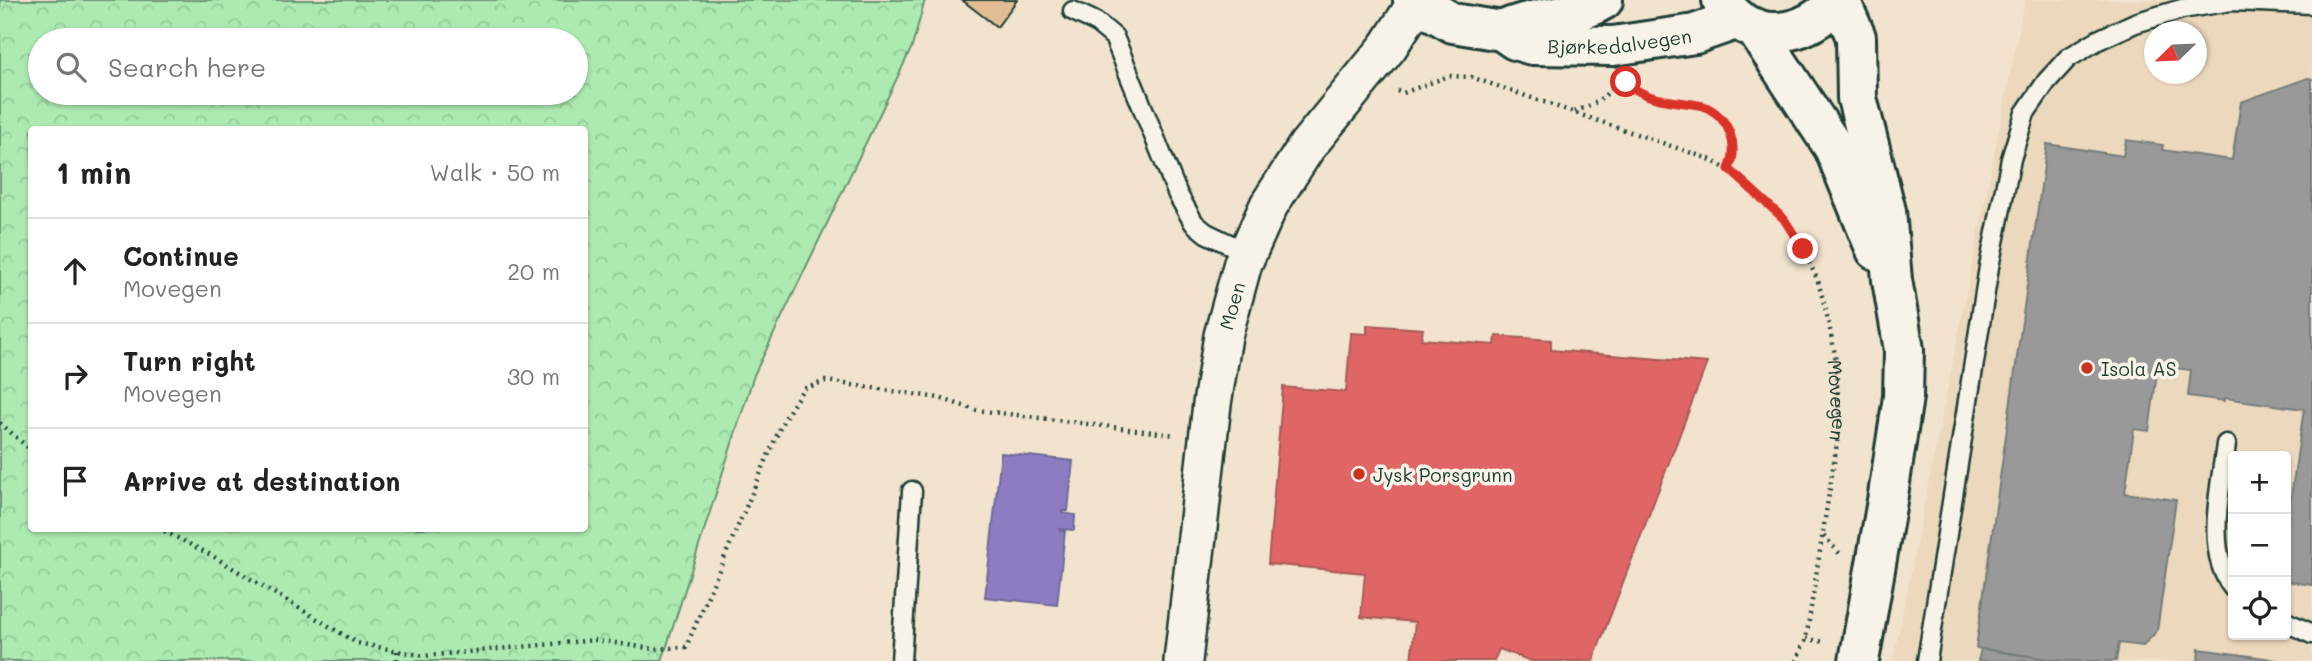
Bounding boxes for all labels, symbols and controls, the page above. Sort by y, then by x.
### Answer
north arrow [2144,21,2207,84]
street label: Bjørkedalvegen [1547,22,1693,59]
search box [28,28,588,105]
icon: search [52,48,90,86]
text: Search here [108,50,266,84]
route start [1610,66,1641,97]
text: 1 min [56,152,131,192]
text: Walk · 50 m [429,157,560,187]
route end [1787,233,1818,264]
text: Continue [123,239,239,273]
icon: ahead [56,252,94,290]
text: 20 m [507,256,560,286]
text: Movegen [123,273,222,303]
street label: Moen [1213,279,1250,332]
text: Turn right [123,344,256,378]
place label: Isola AS [2101,356,2176,381]
icon: right [56,357,94,395]
street label: Movegen [1823,359,1853,443]
marker: Isola AS [2079,360,2095,376]
text: 30 m [507,361,560,391]
text: Movegen [123,378,222,408]
map controls [2228,451,2291,640]
button: + [2228,451,2291,514]
icon: arrive [56,462,94,500]
place label: Jysk Porsgrunn [1373,462,1512,487]
text: Arrive at destination [123,464,400,498]
marker: Jysk Porsgrunn [1351,466,1367,482]
button: − [2228,514,2291,577]
button: locate [2228,577,2291,640]

